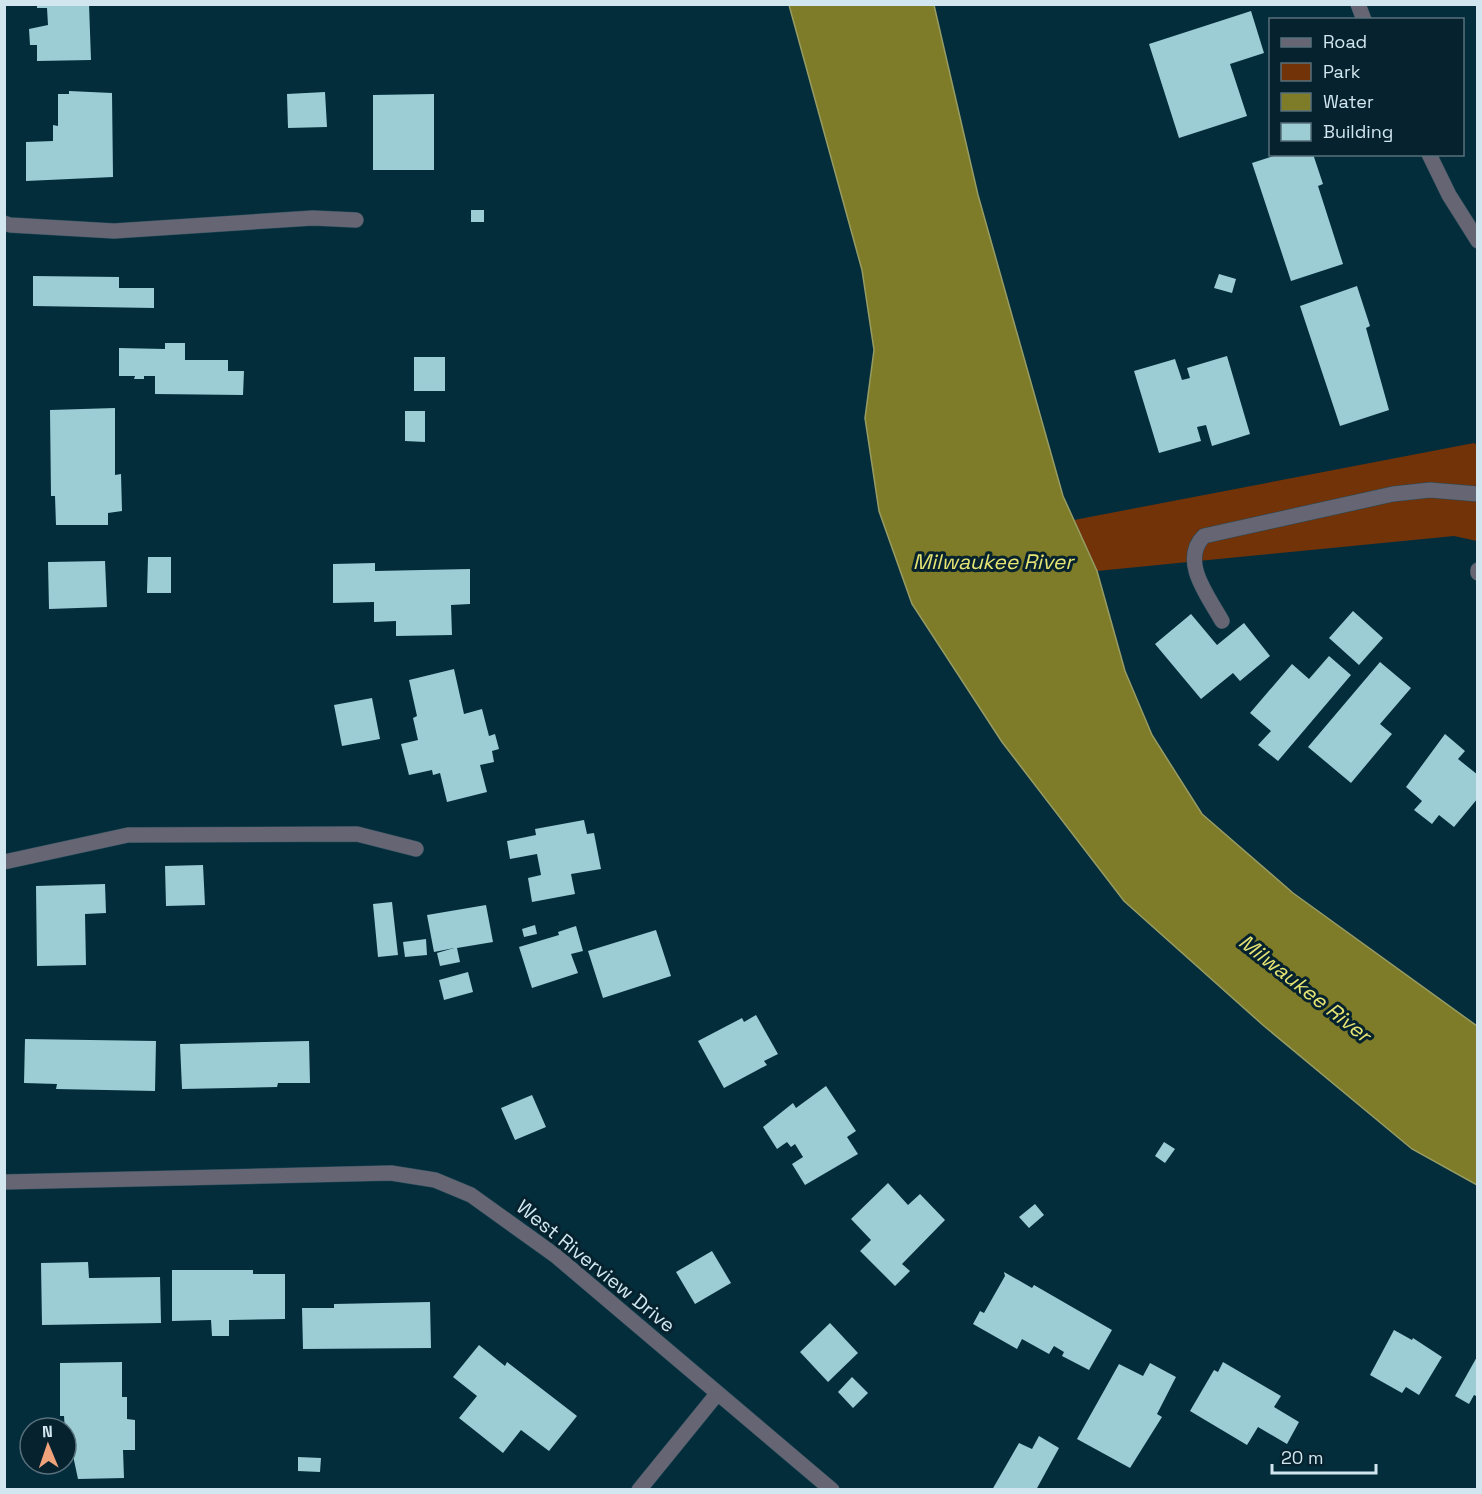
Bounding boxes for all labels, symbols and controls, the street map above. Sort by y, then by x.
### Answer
legend [1269,18,1464,156]
text: Road [1323,30,1367,53]
text: Park [1323,60,1361,83]
text: Water [1323,90,1374,113]
text: Building [1323,120,1393,143]
water label: Milwaukee River [913,548,1075,575]
water label: Milwaukee River [1233,928,1378,1049]
street label: West Riverview Drive [511,1194,681,1338]
north arrow [18,1416,78,1476]
text: N [42,1421,53,1442]
scale bar [1272,1437,1376,1475]
text: 20 m [1281,1446,1324,1469]

